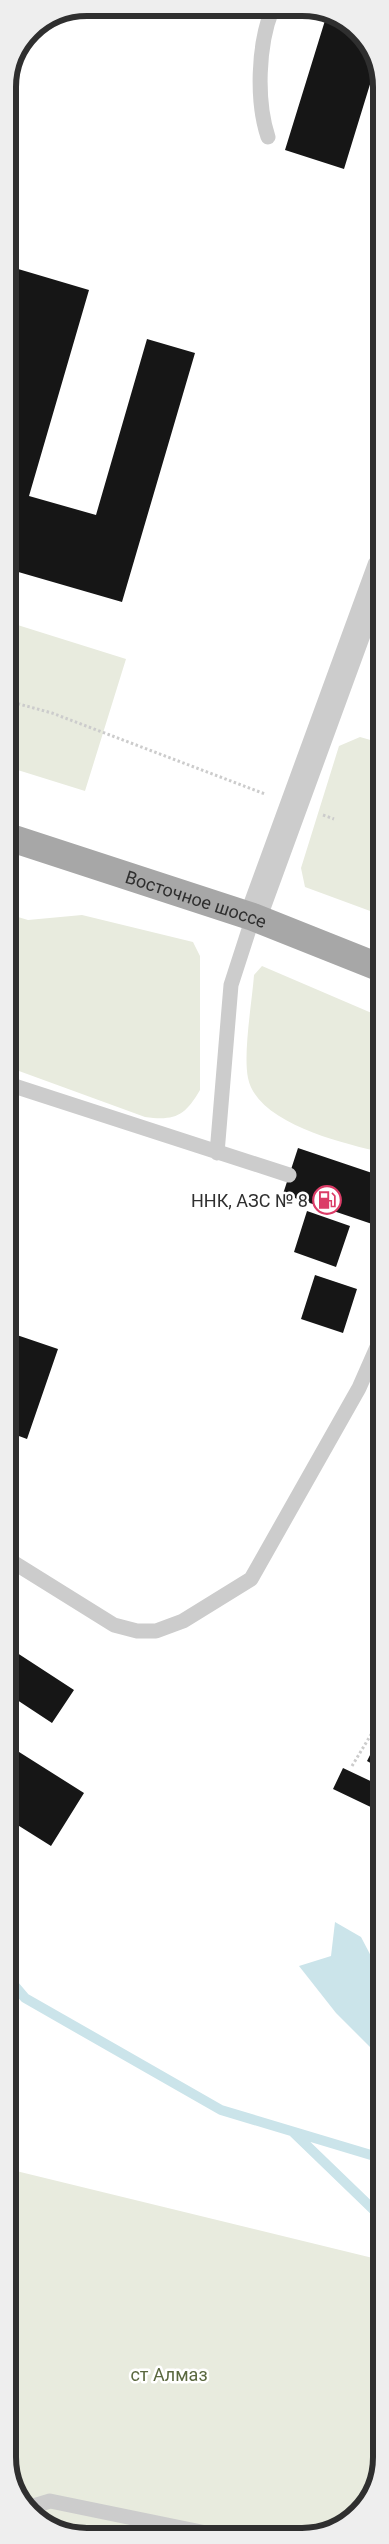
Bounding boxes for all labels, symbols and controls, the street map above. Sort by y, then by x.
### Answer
street label: Восточное шоссе [123,866,270,932]
fuel station icon: ННК, АЗС № 8 [312,1185,342,1215]
place label: ННК, АЗС № 8 [191,1190,308,1211]
park label: ст Алмаз [130,2364,208,2385]

